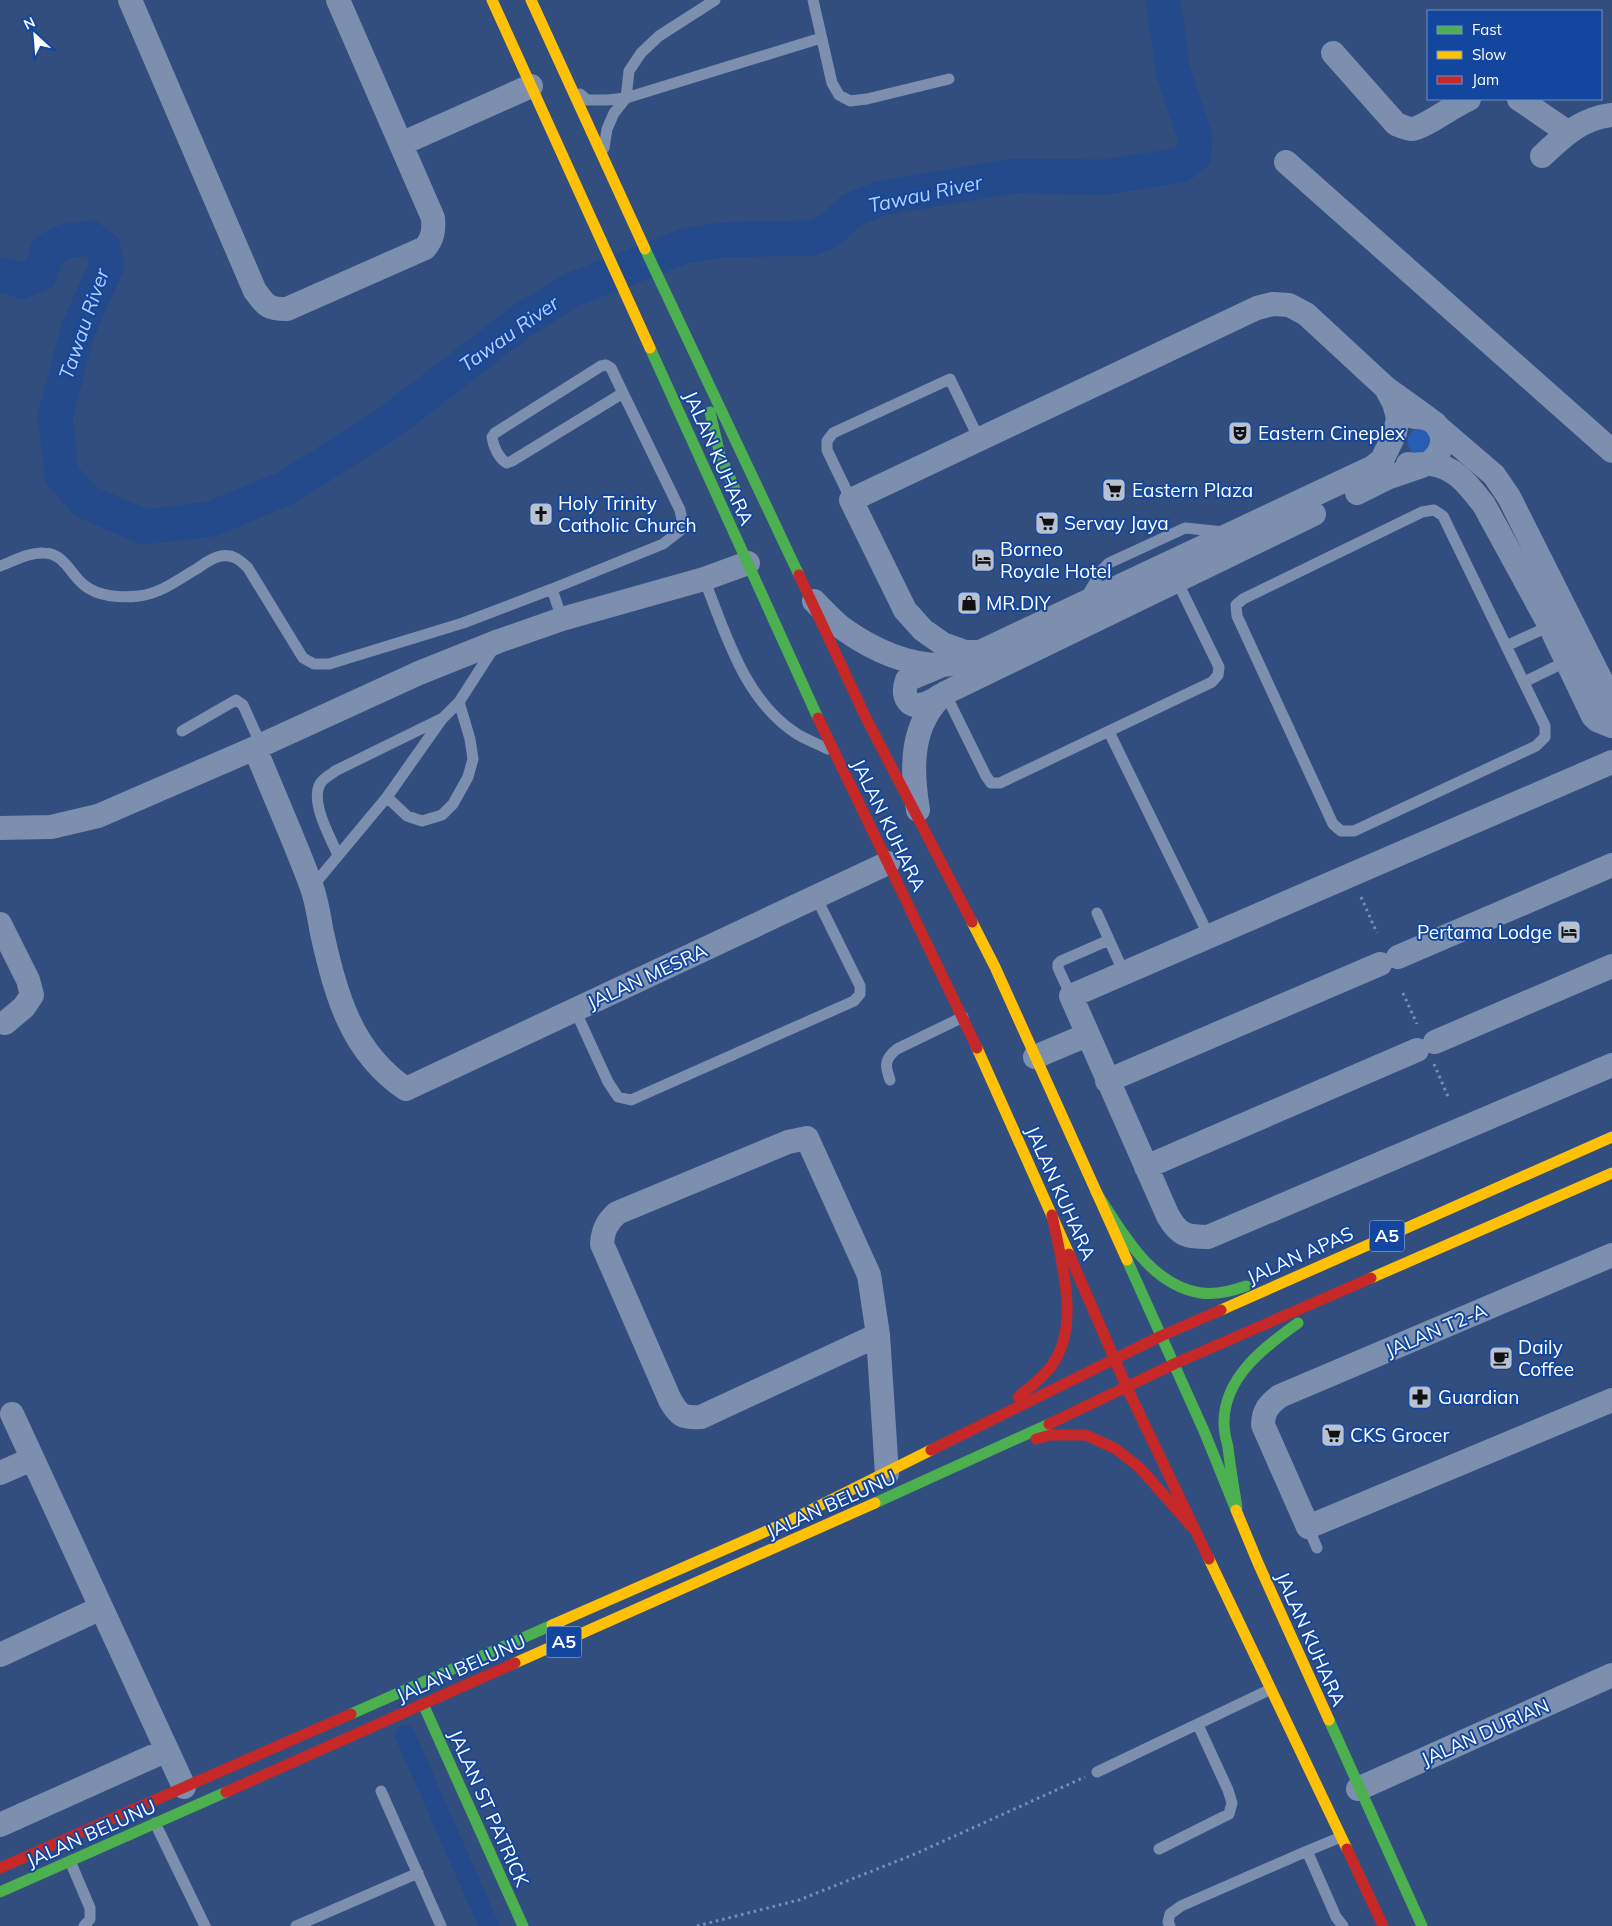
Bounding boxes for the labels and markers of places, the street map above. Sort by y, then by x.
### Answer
theatre icon: Eastern Cineplex [1227,420,1253,446]
place label: Eastern Cineplex [1258,421,1405,445]
supermarket icon: Eastern Plaza [1101,477,1127,503]
place label: Eastern Plaza [1132,478,1253,502]
place label: Holy Trinity Catholic Church [558,491,697,537]
church icon: Holy Trinity Catholic Church [528,501,554,527]
supermarket icon: Servay Jaya [1034,510,1060,536]
place label: Servay Jaya [1064,511,1169,535]
place label: Borneo Royale Hotel [1000,537,1111,583]
hotel icon: Borneo Royale Hotel [970,547,996,573]
shop icon: MR.DIY [956,590,982,616]
place label: MR.DIY [986,591,1051,615]
hotel icon: Pertama Lodge [1556,919,1582,945]
place label: Pertama Lodge [1417,920,1552,944]
place label: Daily Coffee [1518,1335,1574,1381]
cafe icon: Daily Coffee [1488,1345,1514,1371]
pharmacy icon: Guardian [1407,1384,1433,1410]
place label: Guardian [1438,1385,1519,1409]
supermarket icon: CKS Grocer [1320,1422,1346,1448]
place label: CKS Grocer [1350,1423,1449,1447]

